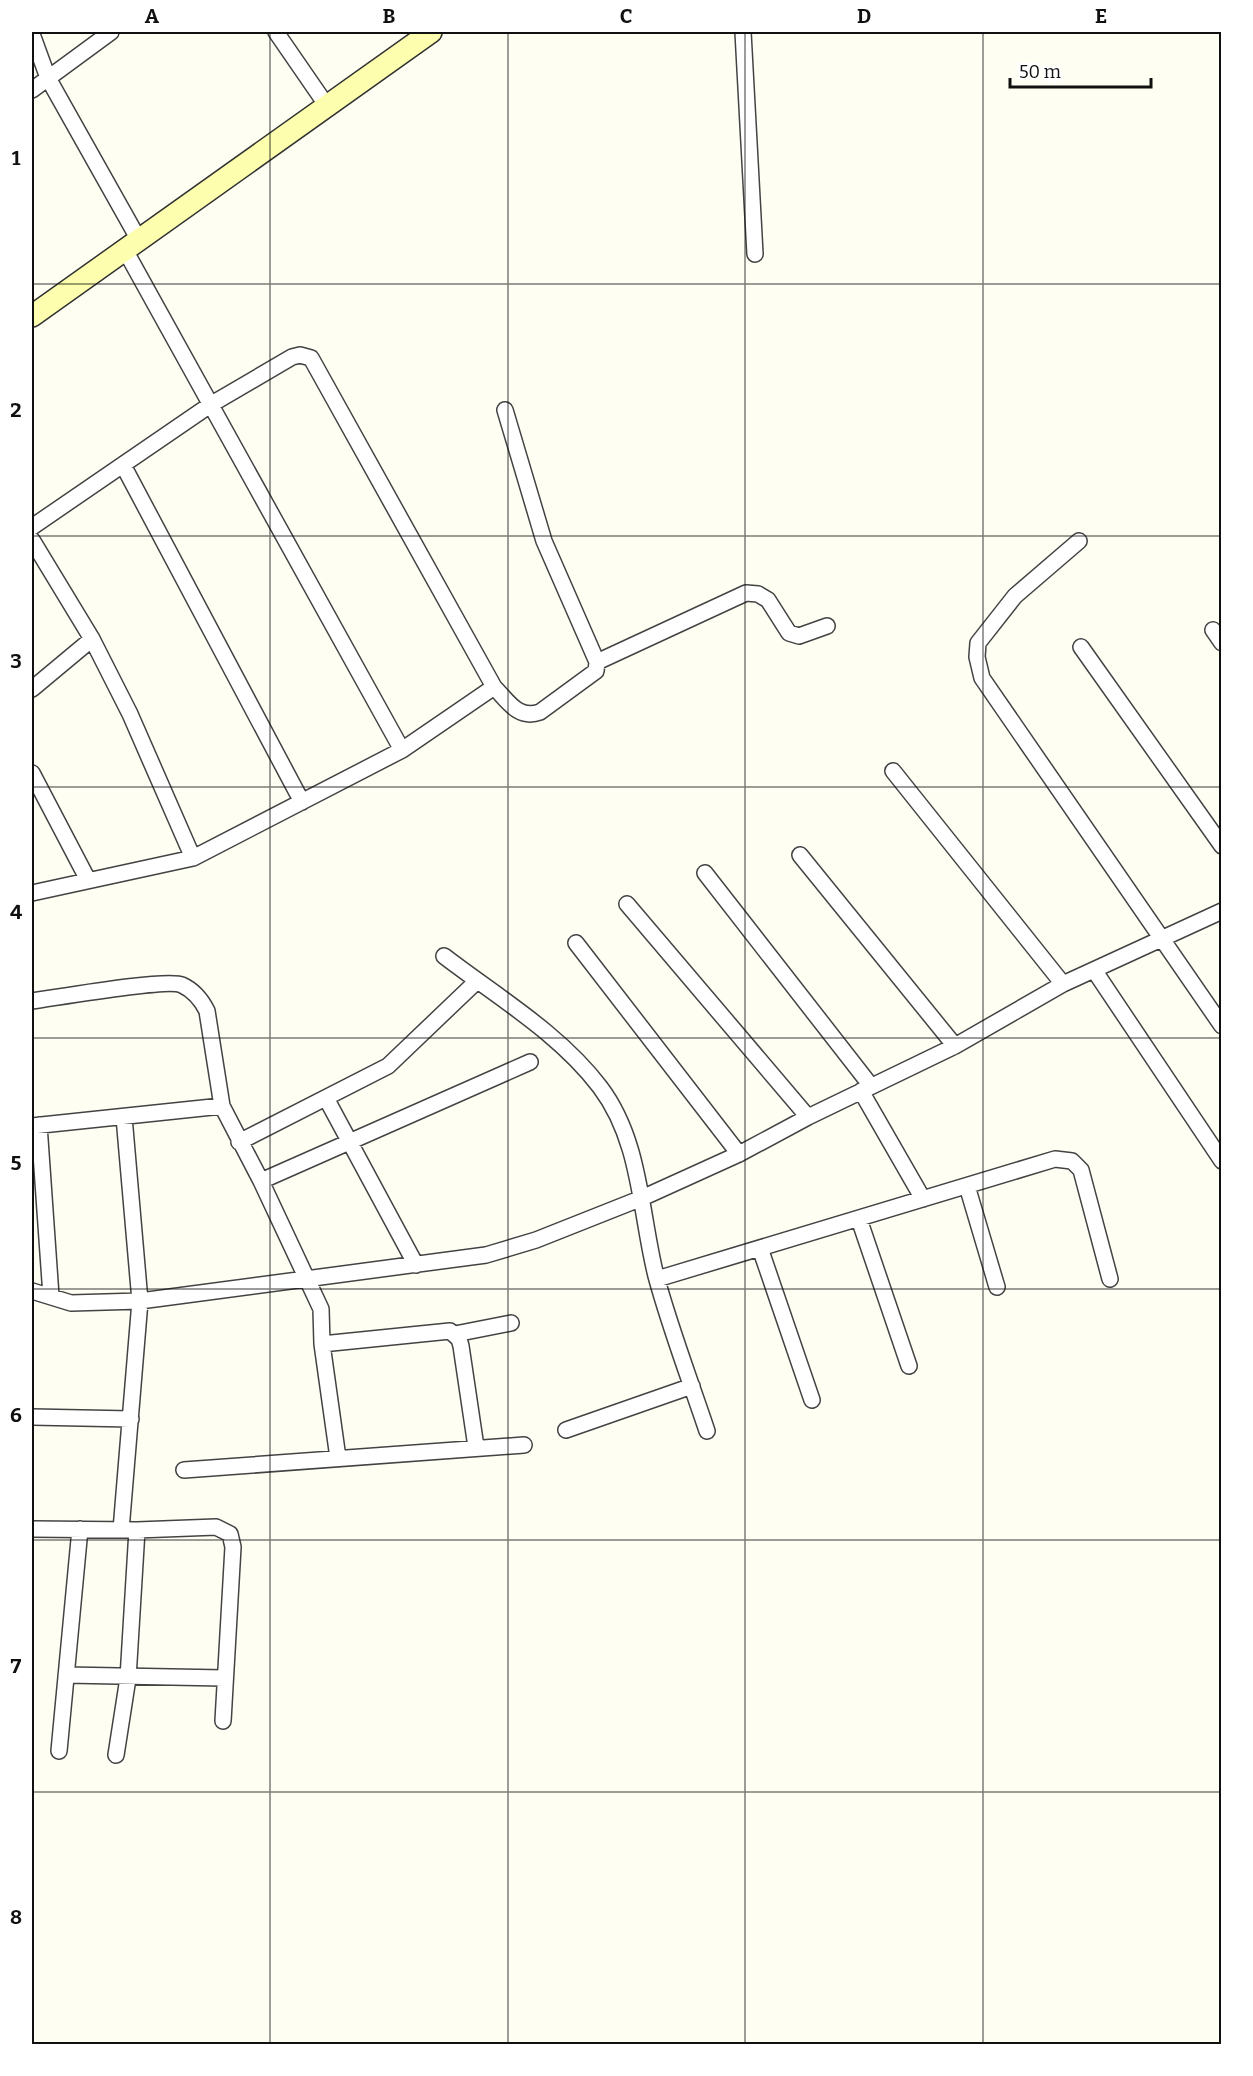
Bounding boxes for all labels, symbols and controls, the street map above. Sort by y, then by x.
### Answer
text: A [145,4,160,28]
text: B [383,4,396,28]
text: C [620,4,632,28]
text: D [857,4,871,28]
text: E [1095,4,1107,28]
scale bar [1010,51,1151,89]
text: 50 m [1019,61,1061,83]
text: 1 [12,146,21,170]
text: 2 [10,398,22,422]
text: 3 [10,649,22,673]
text: 4 [10,900,22,924]
text: 5 [11,1151,22,1175]
text: 6 [10,1403,22,1427]
text: 7 [11,1654,22,1678]
text: 8 [10,1905,22,1929]

